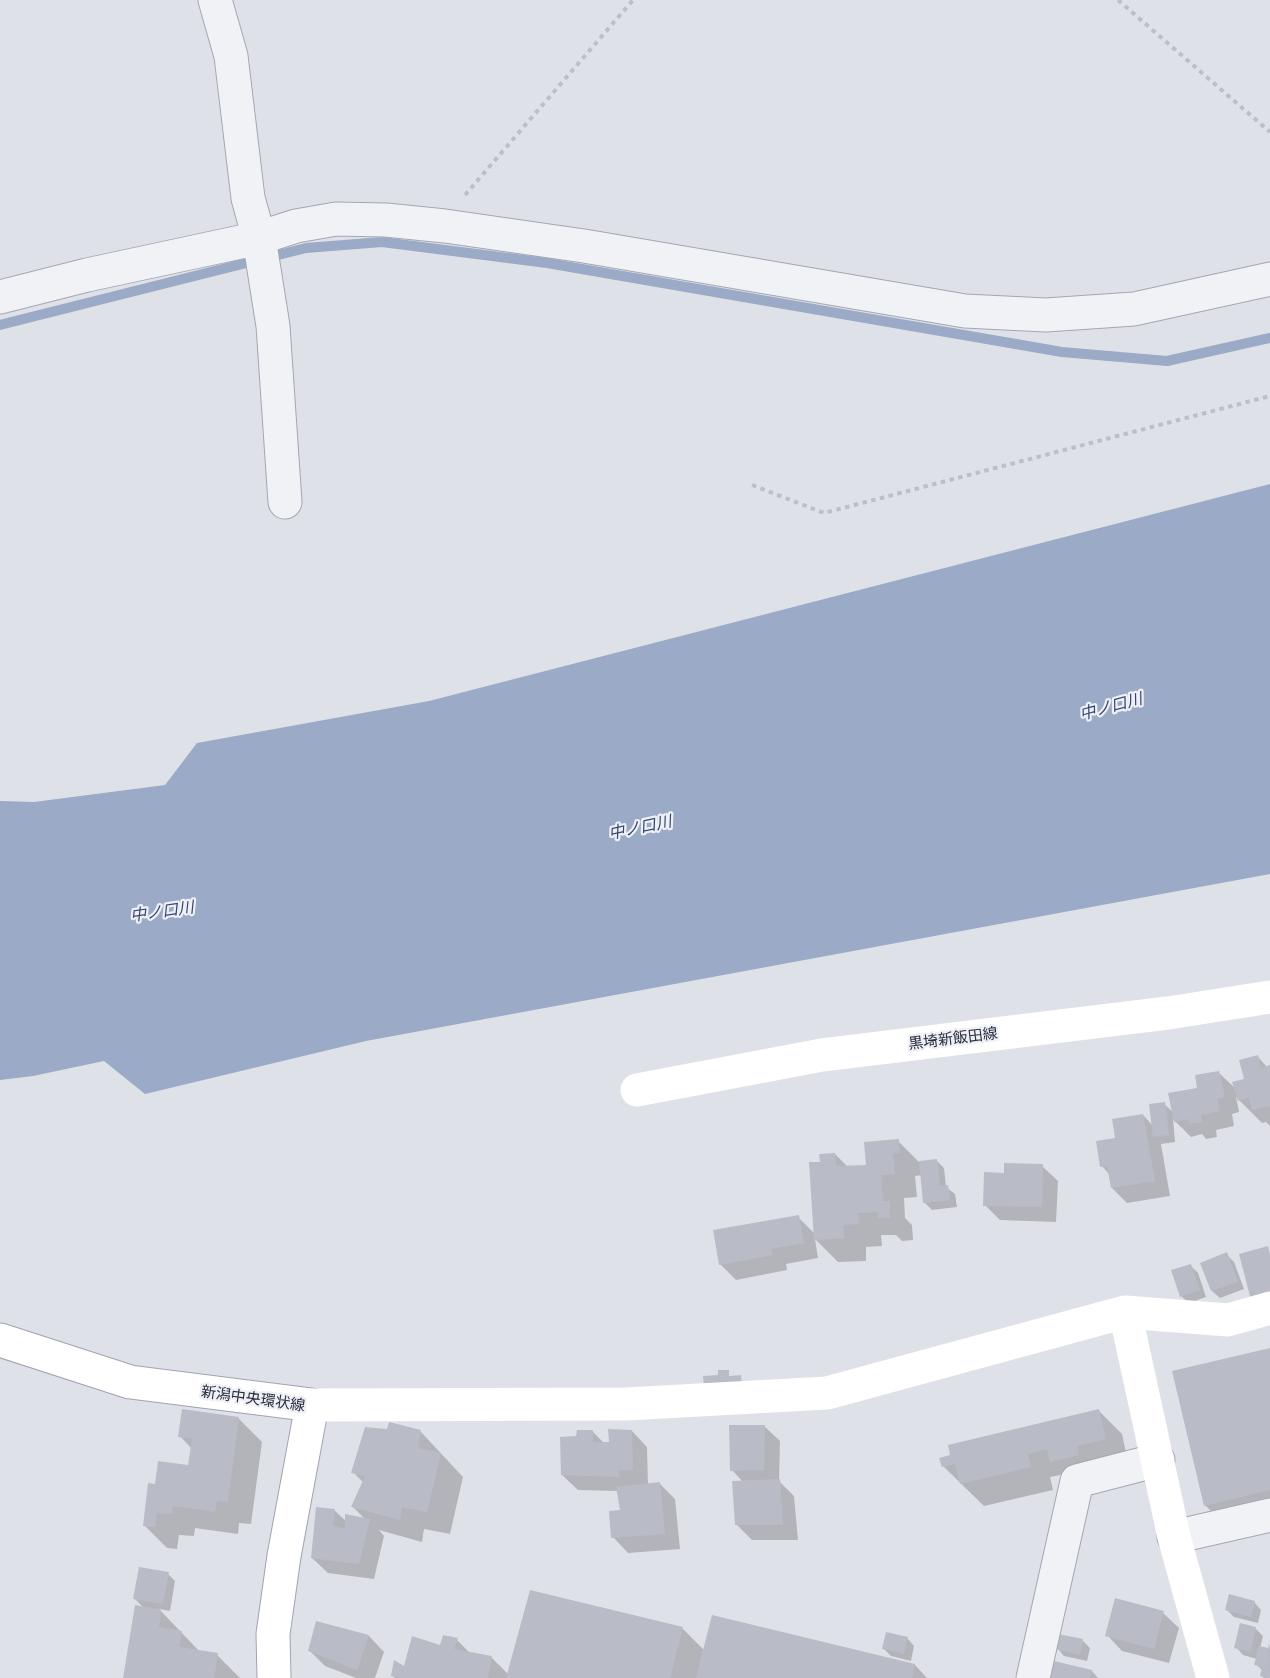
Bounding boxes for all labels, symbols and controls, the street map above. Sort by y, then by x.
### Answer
water label: 中ノ口川 [1078,689,1144,725]
water label: 中ノ口川 [607,812,673,844]
water label: 中ノ口川 [129,898,195,926]
street label: 黒埼新飯田線 [907,1025,999,1053]
street label: 新潟中央環状線 [200,1383,306,1415]

